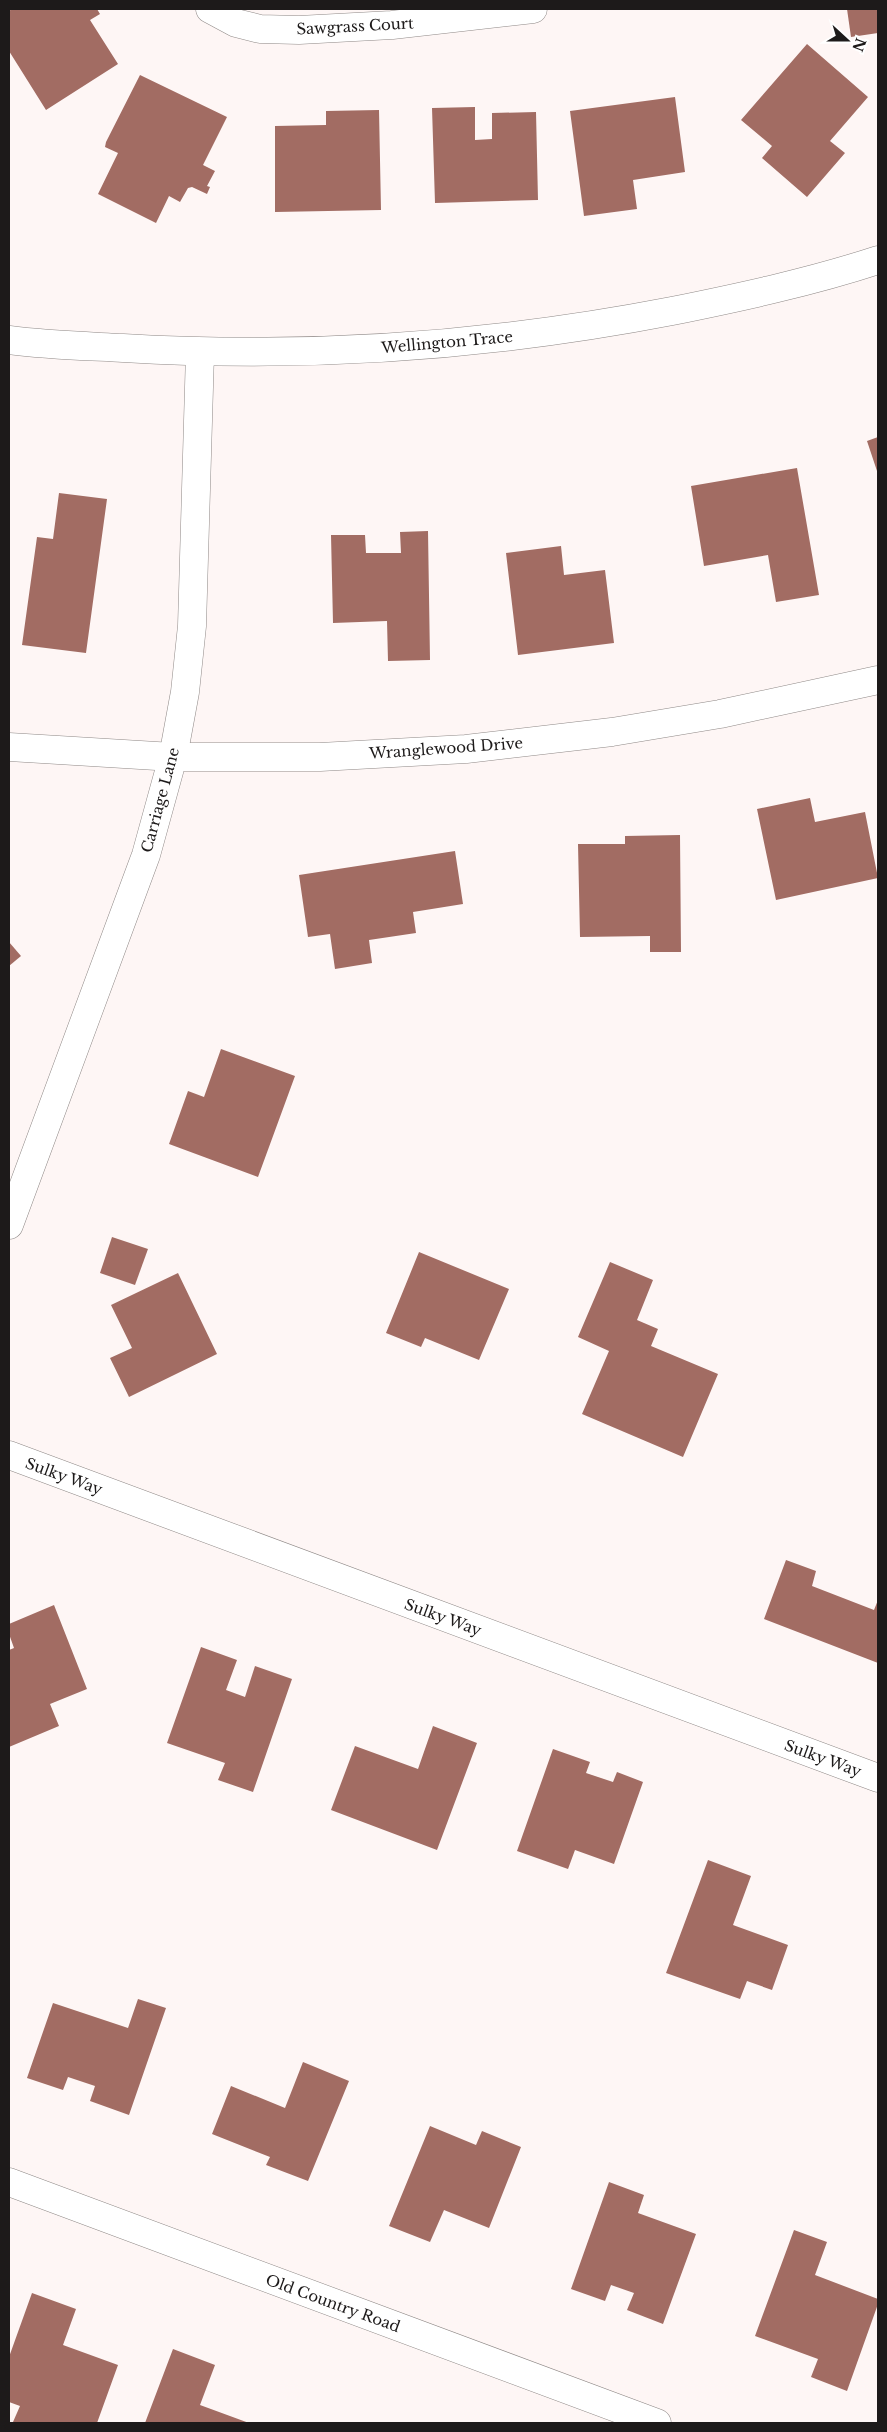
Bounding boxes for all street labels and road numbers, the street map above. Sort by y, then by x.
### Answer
street label: Sawgrass Court [296,13,414,39]
street label: Wellington Trace [379,327,514,357]
street label: Wranglewood Drive [367,733,524,763]
street label: Carriage Lane [137,745,183,855]
street label: Sulky Way [23,1453,105,1499]
street label: Sulky Way [402,1594,484,1640]
street label: Sulky Way [782,1735,864,1781]
street label: Old Country Road [263,2270,403,2336]

